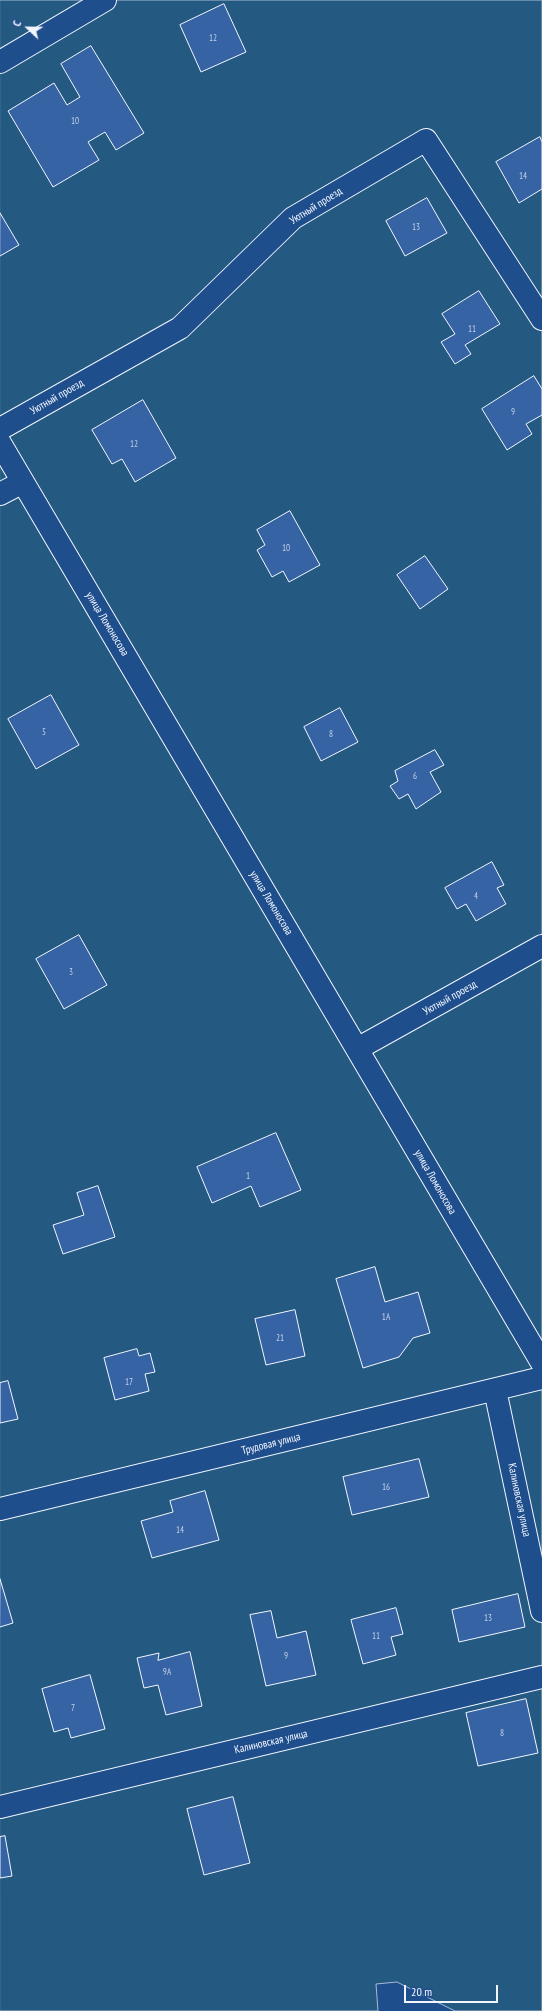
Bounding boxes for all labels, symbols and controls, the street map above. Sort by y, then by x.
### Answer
north arrow [8,8,48,48]
text: С [9,19,24,28]
house number: 12 [209,33,217,43]
house number: 10 [71,116,79,126]
house number: 14 [519,171,527,181]
street label: Уютный проезд [287,185,345,227]
house number: 13 [412,222,420,232]
house number: 11 [468,324,476,334]
street label: Уютный проезд [28,376,86,418]
house number: 9 [511,407,515,417]
house number: 12 [130,439,138,449]
house number: 10 [282,543,290,553]
street label: улица Ломоносова [83,590,131,658]
house number: 5 [42,727,46,737]
house number: 8 [329,729,333,739]
house number: 6 [413,771,417,781]
street label: улица Ломоносова [247,869,295,937]
house number: 4 [474,891,478,901]
house number: 3 [69,967,73,977]
street label: Уютный проезд [421,978,479,1018]
street label: улица Ломоносова [411,1147,459,1217]
house number: 1 [246,1171,250,1181]
house number: 1А [382,1312,390,1322]
house number: 21 [276,1333,284,1343]
house number: 17 [125,1377,133,1387]
street label: Трудовая улица [240,1430,302,1458]
street label: Калиновская улица [505,1462,533,1538]
house number: 16 [382,1482,390,1492]
house number: 14 [176,1525,184,1535]
house number: 13 [484,1613,492,1623]
house number: 11 [372,1631,380,1641]
house number: 9 [284,1651,288,1661]
house number: 9А [163,1667,171,1677]
house number: 7 [71,1703,75,1713]
street label: Калиновская улица [233,1727,309,1757]
house number: 8 [500,1728,504,1738]
scale bar [406,1977,500,2003]
text: 20 m [411,1984,432,1999]

